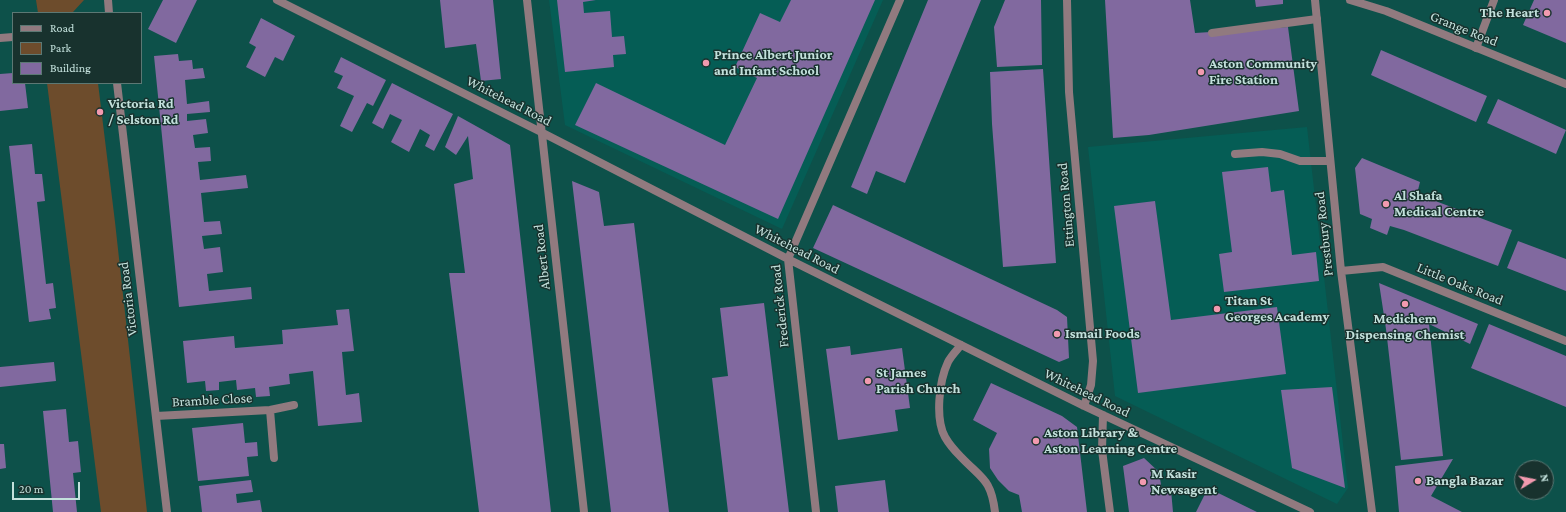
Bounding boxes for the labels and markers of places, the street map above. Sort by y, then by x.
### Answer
place label: The Heart [1480,5,1539,21]
marker: The Heart [1542,8,1552,18]
place label: Prince Albert Junior and Infant School [714,47,832,80]
place label: Aston Community Fire Station [1209,56,1317,88]
marker: Prince Albert Junior and Infant School [701,58,711,68]
marker: Aston Community Fire Station [1196,67,1206,77]
place label: Victoria Rd / Selston Rd [108,96,179,128]
marker: Victoria Rd / Selston Rd [95,107,105,117]
place label: Al Shafa Medical Centre [1394,188,1484,220]
marker: Al Shafa Medical Centre [1381,199,1391,209]
place label: Titan St Georges Academy [1225,293,1329,326]
marker: Medichem Dispensing Chemist [1400,299,1410,309]
marker: Titan St Georges Academy [1212,304,1222,314]
place label: Medichem Dispensing Chemist [1346,311,1464,344]
place label: Ismail Foods [1065,326,1140,342]
marker: Ismail Foods [1052,329,1062,339]
place label: St James Parish Church [876,365,960,398]
marker: St James Parish Church [863,376,873,386]
place label: Aston Library & Aston Learning Centre [1044,425,1177,458]
marker: Aston Library & Aston Learning Centre [1031,436,1041,446]
place label: M Kasir Newsagent [1151,466,1217,498]
place label: Bangla Bazar [1426,473,1504,489]
marker: Bangla Bazar [1413,476,1423,486]
marker: M Kasir Newsagent [1138,477,1148,487]

